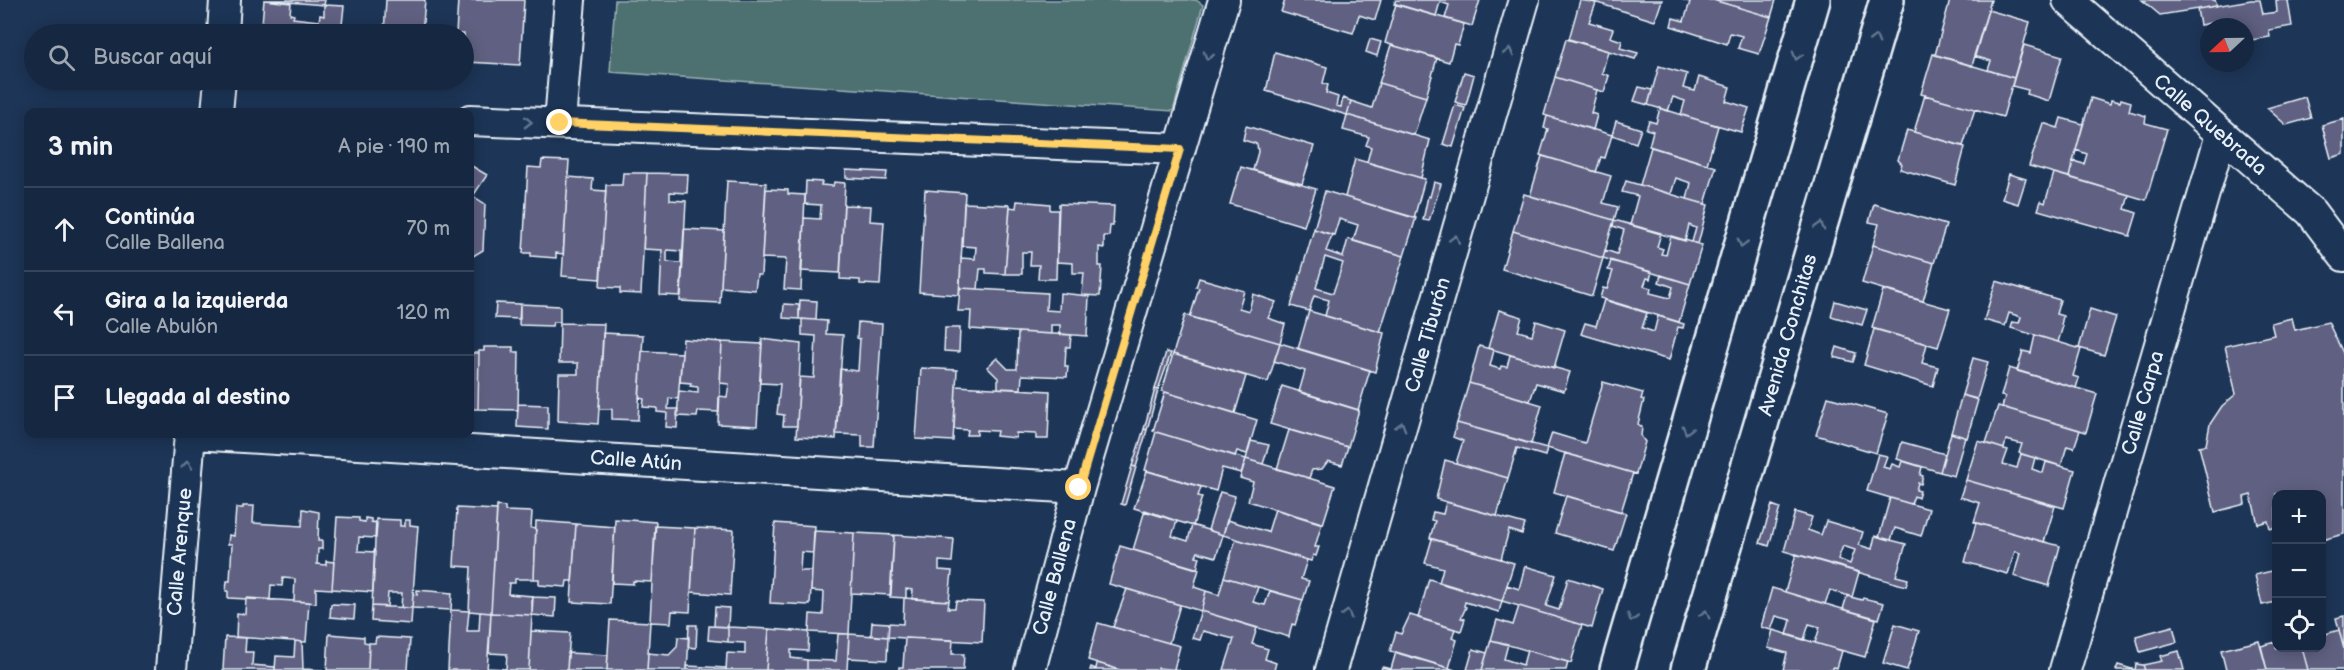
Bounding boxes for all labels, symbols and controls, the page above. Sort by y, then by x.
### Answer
north arrow [2200,18,2254,72]
search box [24,24,474,90]
one-way arrow [1868,34,1880,45]
icon: search [45,41,78,74]
text: Buscar aquí [93,44,212,71]
one-way arrow [1502,47,1515,57]
one-way arrow [1203,50,1215,61]
one-way arrow [1792,50,1804,61]
street label: Calle Quebrada [2148,69,2272,181]
route end [546,109,572,135]
one-way arrow [523,115,532,128]
text: 3 min [48,132,113,163]
text: A pie · 190 m [338,135,450,159]
text: Continúa [105,204,195,231]
icon: ahead [48,213,81,246]
text: 70 m [406,217,450,241]
one-way arrow [1813,221,1825,232]
text: Calle Ballena [105,231,225,255]
one-way arrow [1448,234,1460,245]
one-way arrow [1737,237,1749,248]
street label: Avenida Conchitas [1753,251,1823,419]
street label: Calle Tiburón [1400,275,1456,395]
text: Gira a la izquierda [105,288,289,315]
icon: left [48,297,81,330]
text: 120 m [397,301,450,325]
text: Calle Abulón [105,315,218,339]
street label: Calle Carpa [2117,348,2169,458]
icon: arrive [48,381,81,414]
text: Llegada al destino [105,384,290,411]
one-way arrow [1394,422,1406,432]
one-way arrow [1682,425,1694,435]
street label: Calle Atún [589,446,683,476]
one-way arrow [180,461,193,470]
route start [1065,474,1091,500]
street label: Calle Arenque [162,487,198,617]
map controls [2272,490,2326,652]
button: + [2272,490,2326,544]
street label: Calle Ballena [1028,516,1082,638]
button: − [2272,544,2326,598]
button: locate [2272,598,2326,652]
one-way arrow [1340,609,1352,620]
one-way arrow [1698,609,1710,620]
one-way arrow [1627,612,1639,623]

